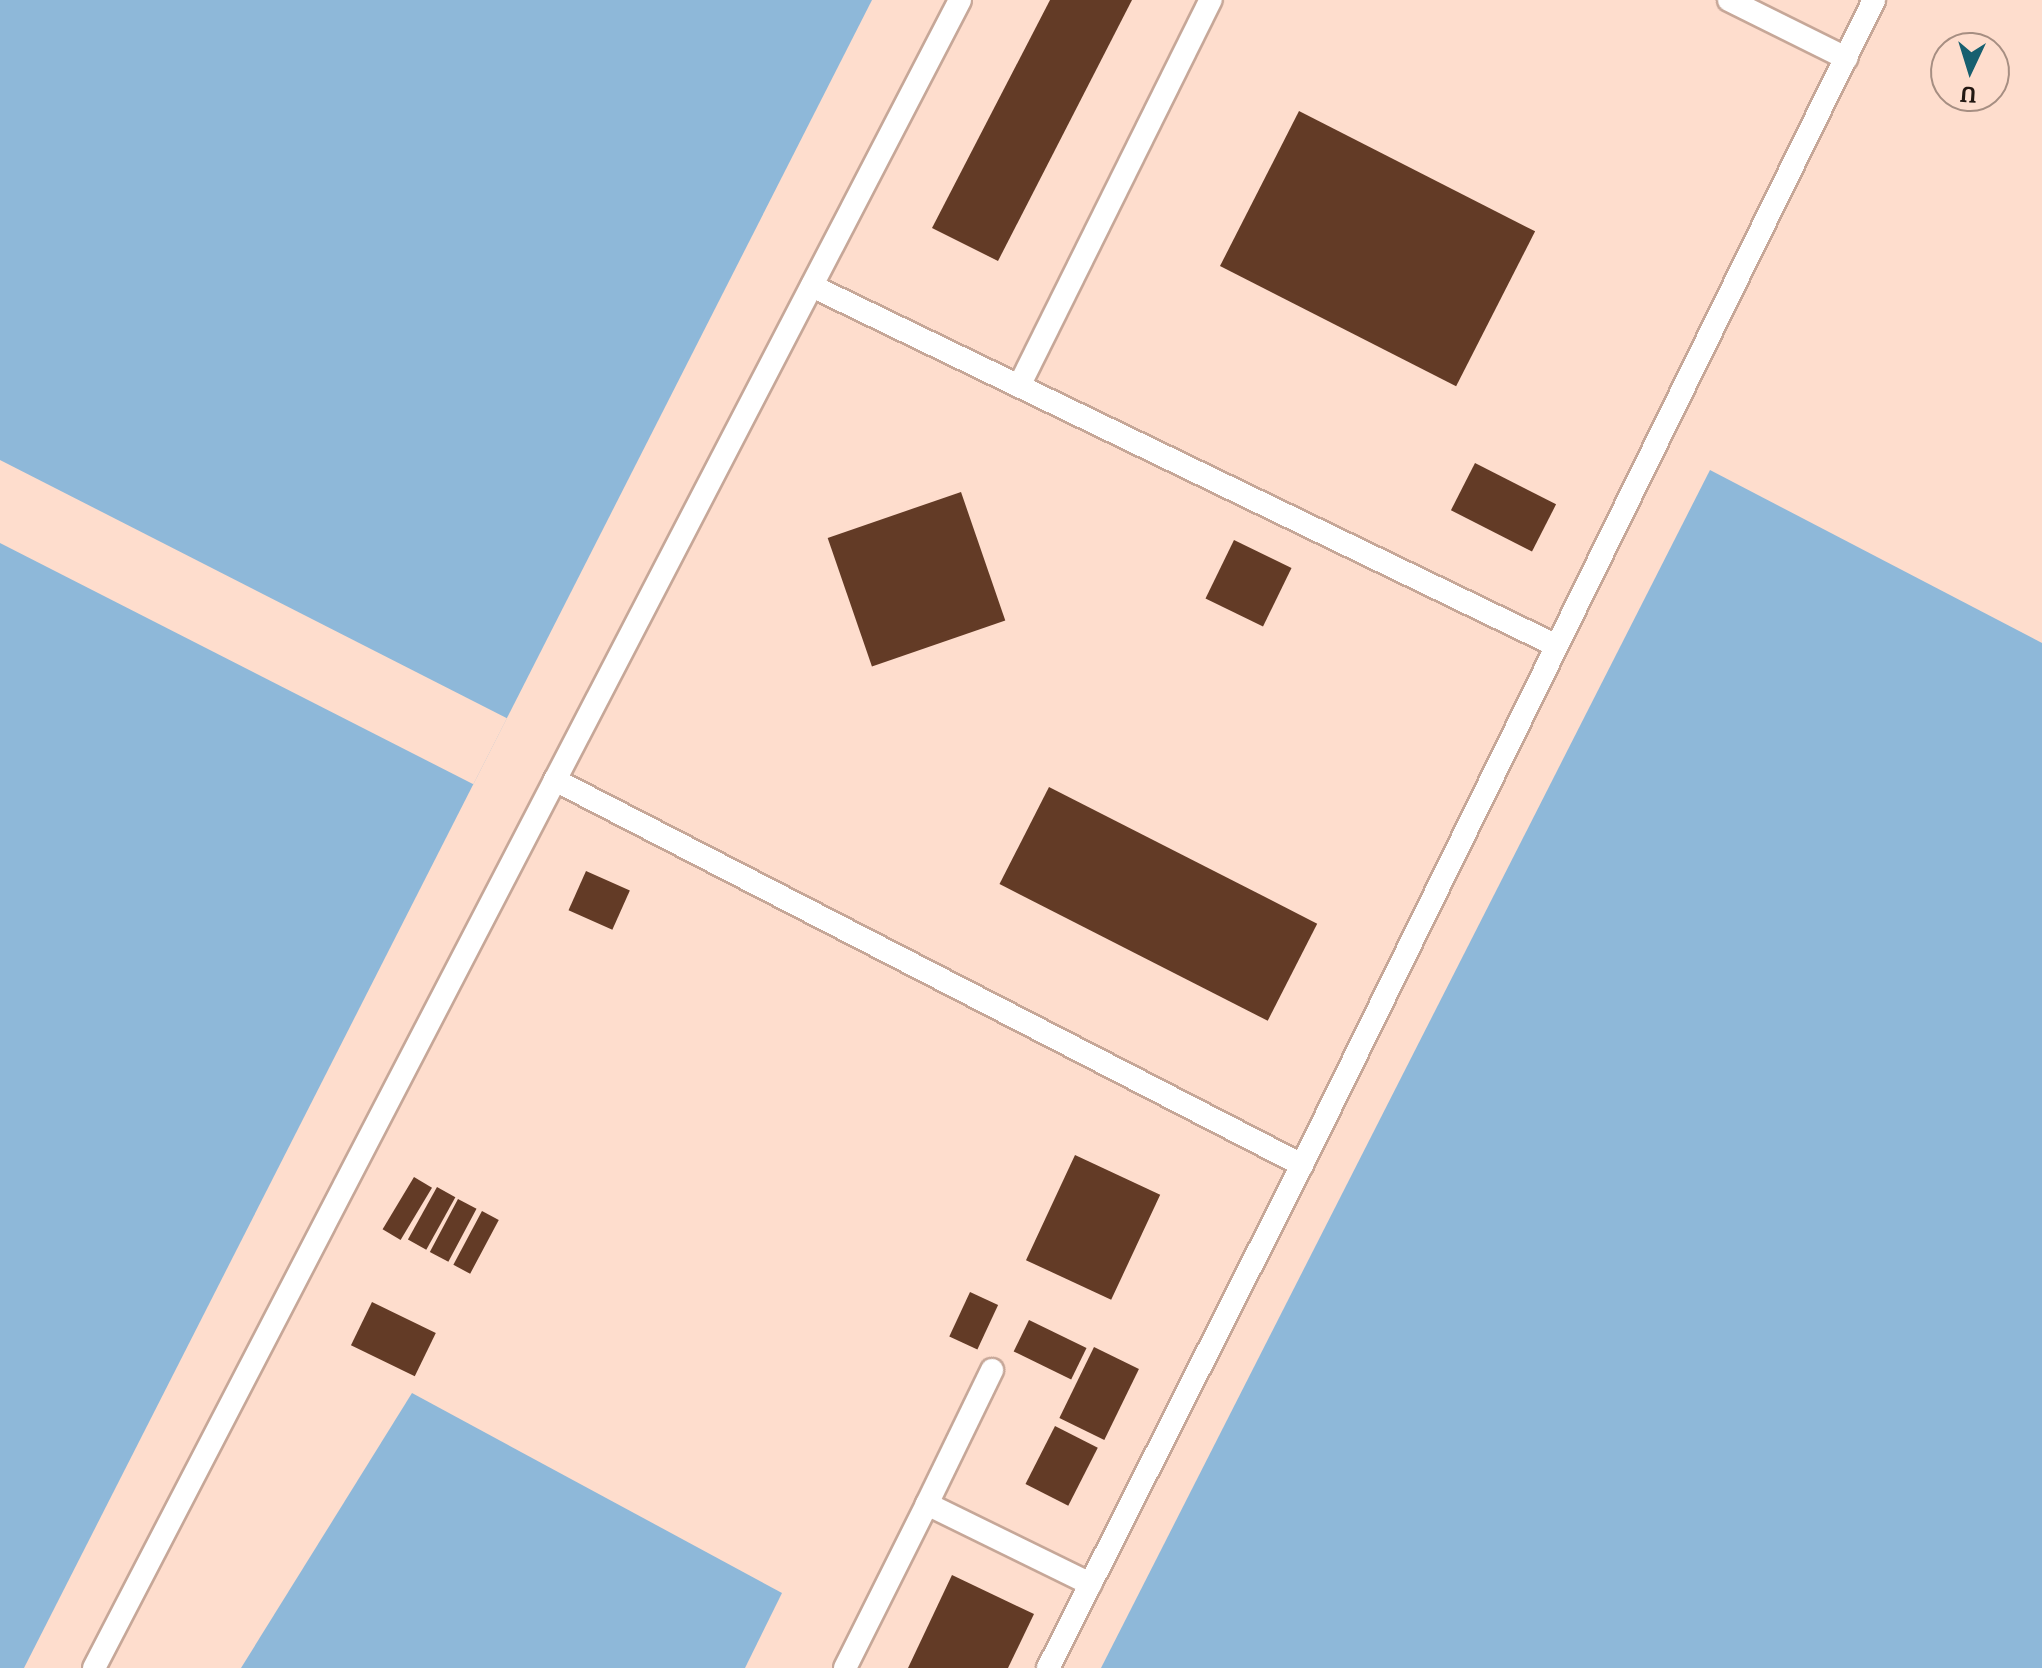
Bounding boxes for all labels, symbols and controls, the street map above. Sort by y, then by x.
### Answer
north arrow [1930,32,2010,112]
text: U [1959,80,1978,108]

